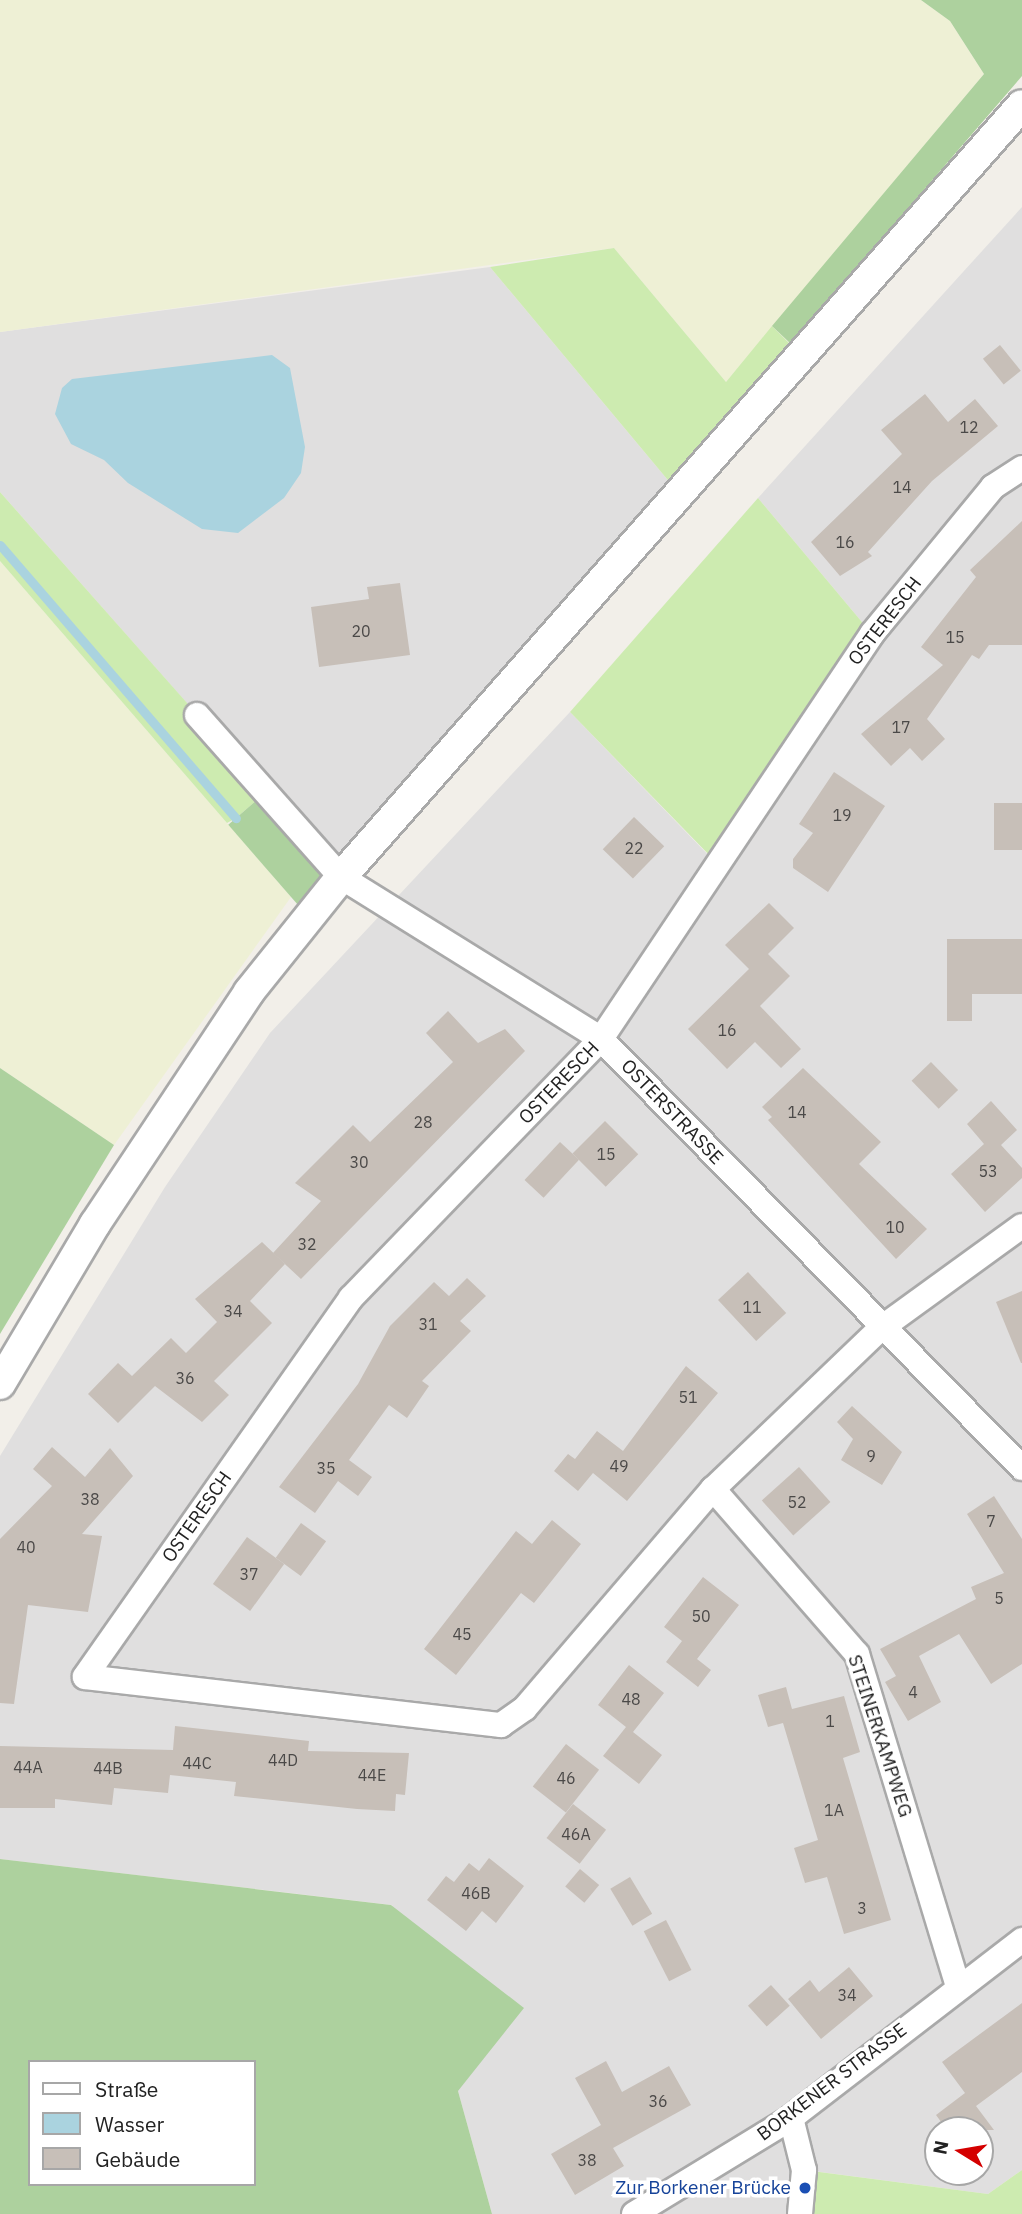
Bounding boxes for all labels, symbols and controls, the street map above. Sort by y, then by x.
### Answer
house number: 12 [959,417,979,437]
house number: 14 [892,477,912,497]
house number: 16 [835,532,855,552]
street label: OSTERESCH [843,572,927,670]
house number: 20 [351,621,371,641]
house number: 15 [945,627,965,647]
house number: 17 [891,717,911,737]
house number: 19 [832,805,852,825]
house number: 22 [624,838,644,858]
house number: 16 [717,1020,737,1040]
street label: OSTERESCH [514,1037,604,1129]
street label: OSTERSTRASSE [616,1055,728,1169]
house number: 14 [787,1102,807,1122]
house number: 28 [413,1112,433,1132]
house number: 15 [596,1144,616,1164]
house number: 30 [349,1152,369,1172]
house number: 53 [978,1161,998,1181]
house number: 10 [885,1217,905,1237]
house number: 32 [297,1234,317,1254]
house number: 11 [742,1297,762,1317]
house number: 34 [223,1301,243,1321]
house number: 31 [418,1314,438,1334]
house number: 36 [175,1368,195,1388]
house number: 51 [678,1387,698,1407]
house number: 9 [866,1446,876,1466]
house number: 49 [609,1456,629,1476]
house number: 35 [316,1458,336,1478]
street label: OSTERESCH [157,1467,237,1567]
house number: 38 [80,1489,100,1509]
house number: 52 [787,1492,807,1512]
house number: 7 [986,1511,996,1531]
house number: 40 [16,1537,36,1557]
house number: 37 [239,1564,259,1584]
house number: 5 [994,1588,1004,1608]
house number: 50 [691,1606,711,1626]
house number: 45 [452,1624,472,1644]
street label: STEINERKAMPWEG [843,1652,917,1820]
house number: 4 [908,1682,918,1702]
house number: 48 [621,1689,641,1709]
house number: 1 [825,1711,835,1731]
house number: 44D [268,1750,298,1770]
house number: 44C [182,1753,212,1773]
house number: 44A [13,1757,43,1777]
house number: 44B [93,1758,123,1778]
house number: 44E [358,1765,386,1785]
house number: 46 [556,1768,576,1788]
house number: 1A [824,1800,844,1820]
house number: 46A [561,1824,591,1844]
house number: 46B [461,1883,491,1903]
house number: 3 [857,1898,867,1918]
house number: 34 [837,1985,857,2005]
street label: BORKENER STRASSE [753,2018,911,2146]
legend [28,2060,256,2186]
text: Straße [95,2075,158,2103]
house number: 36 [648,2091,668,2111]
text: Wasser [95,2110,164,2138]
north arrow [924,2116,994,2186]
text: N [927,2138,953,2156]
text: Gebäude [95,2145,180,2173]
house number: 38 [577,2150,597,2170]
place label: Zur Borkener Brücke [615,2177,791,2199]
marker: Zur Borkener Brücke [797,2180,813,2196]

